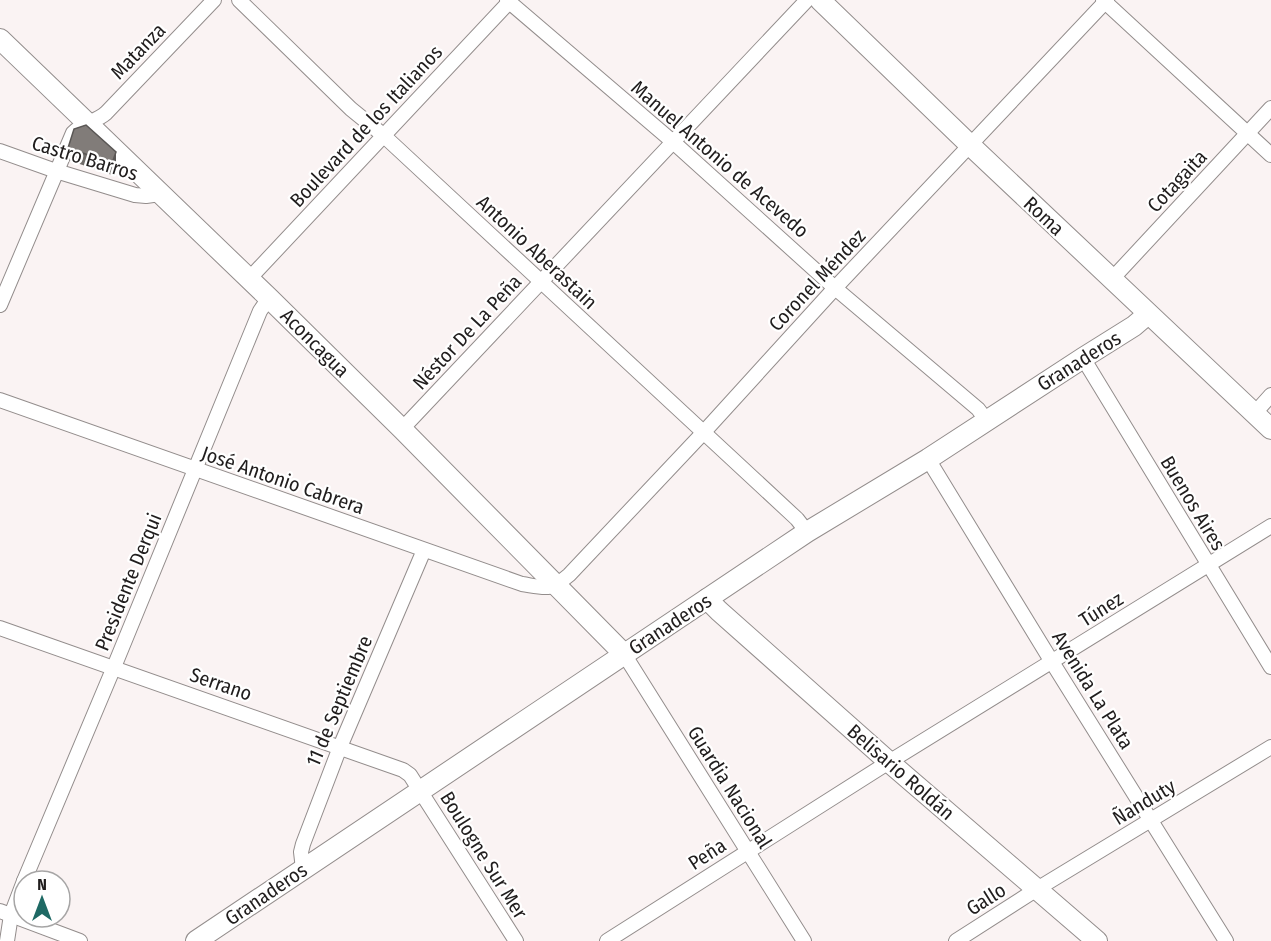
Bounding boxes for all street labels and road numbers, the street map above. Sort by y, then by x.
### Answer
street label: Matanza [106,18,170,84]
street label: Boulevard de los Italianos [285,40,447,212]
street label: Manuel Antonio de Acevedo [626,75,814,243]
street label: Castro Barros [29,131,141,185]
street label: Cotagaita [1142,145,1212,217]
street label: Antonio Aberastain [472,190,602,314]
street label: Roma [1019,191,1069,241]
street label: Coronel Méndez [764,224,870,336]
street label: Néstor De La Peña [408,270,526,394]
street label: Aconcagua [276,304,354,382]
street label: Granaderos [1033,326,1125,396]
street label: José Antonio Cabrera [198,441,368,519]
street label: Buenos Aires [1155,451,1231,555]
street label: Presidente Derqui [90,510,166,654]
street label: Túnez [1075,586,1127,632]
street label: Granaderos [624,588,716,660]
street label: Avenida La Plata [1047,627,1139,753]
street label: 11 de Septiembre [301,632,377,770]
street label: Serrano [187,662,255,706]
street label: Belisario Roldán [843,719,959,825]
street label: Guardia Nacional [683,721,777,853]
street label: Ñanduty [1108,774,1180,830]
street label: Boulogne Sur Mer [435,787,533,923]
street label: Peña [684,833,730,875]
street label: Granaderos [220,858,312,930]
street label: Gallo [962,878,1010,920]

